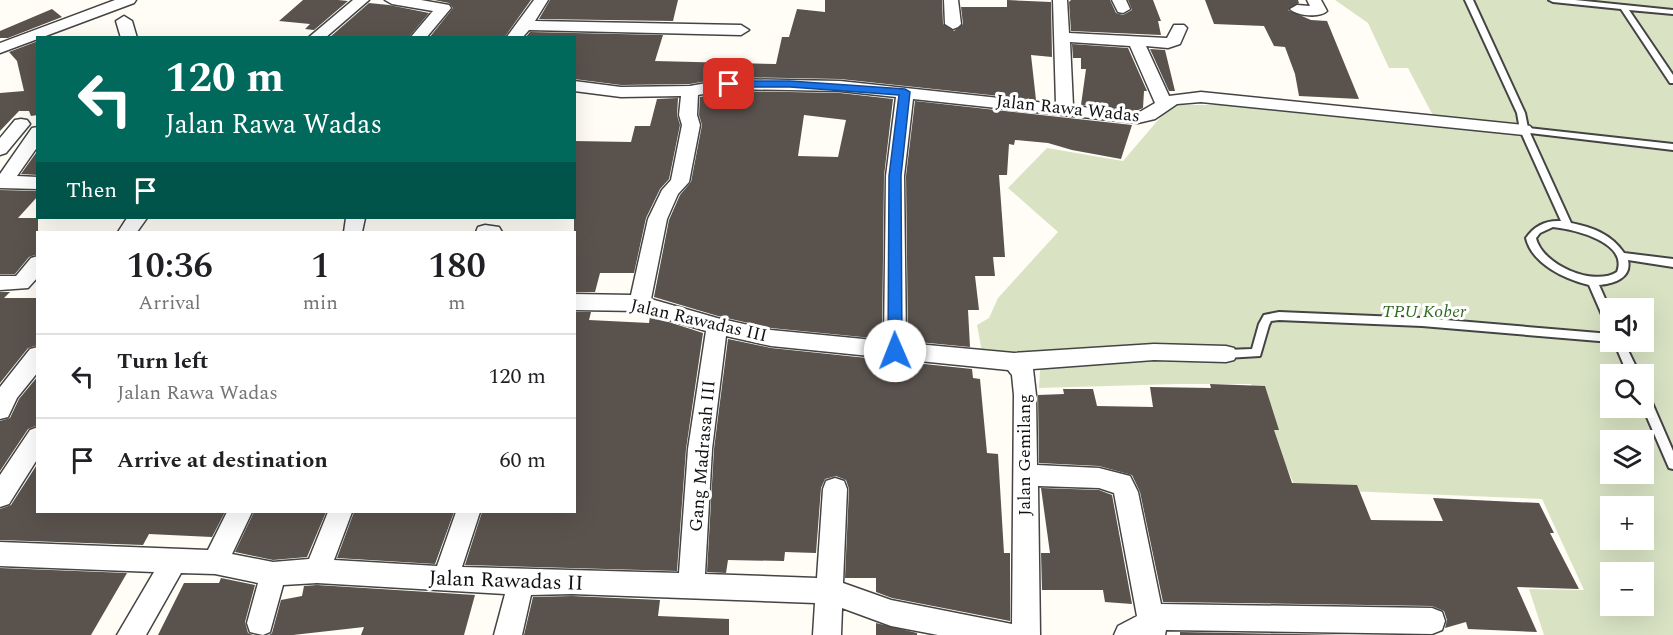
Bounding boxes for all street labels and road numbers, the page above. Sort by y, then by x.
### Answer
street label: Jalan Rawa Wadas [995,88,1141,129]
street label: Jalan Rawadas III [628,292,770,349]
street label: Gang Madrasah III [682,379,723,533]
street label: Jalan Gemilang [1011,394,1038,516]
street label: Jalan Rawadas II [428,562,584,600]

